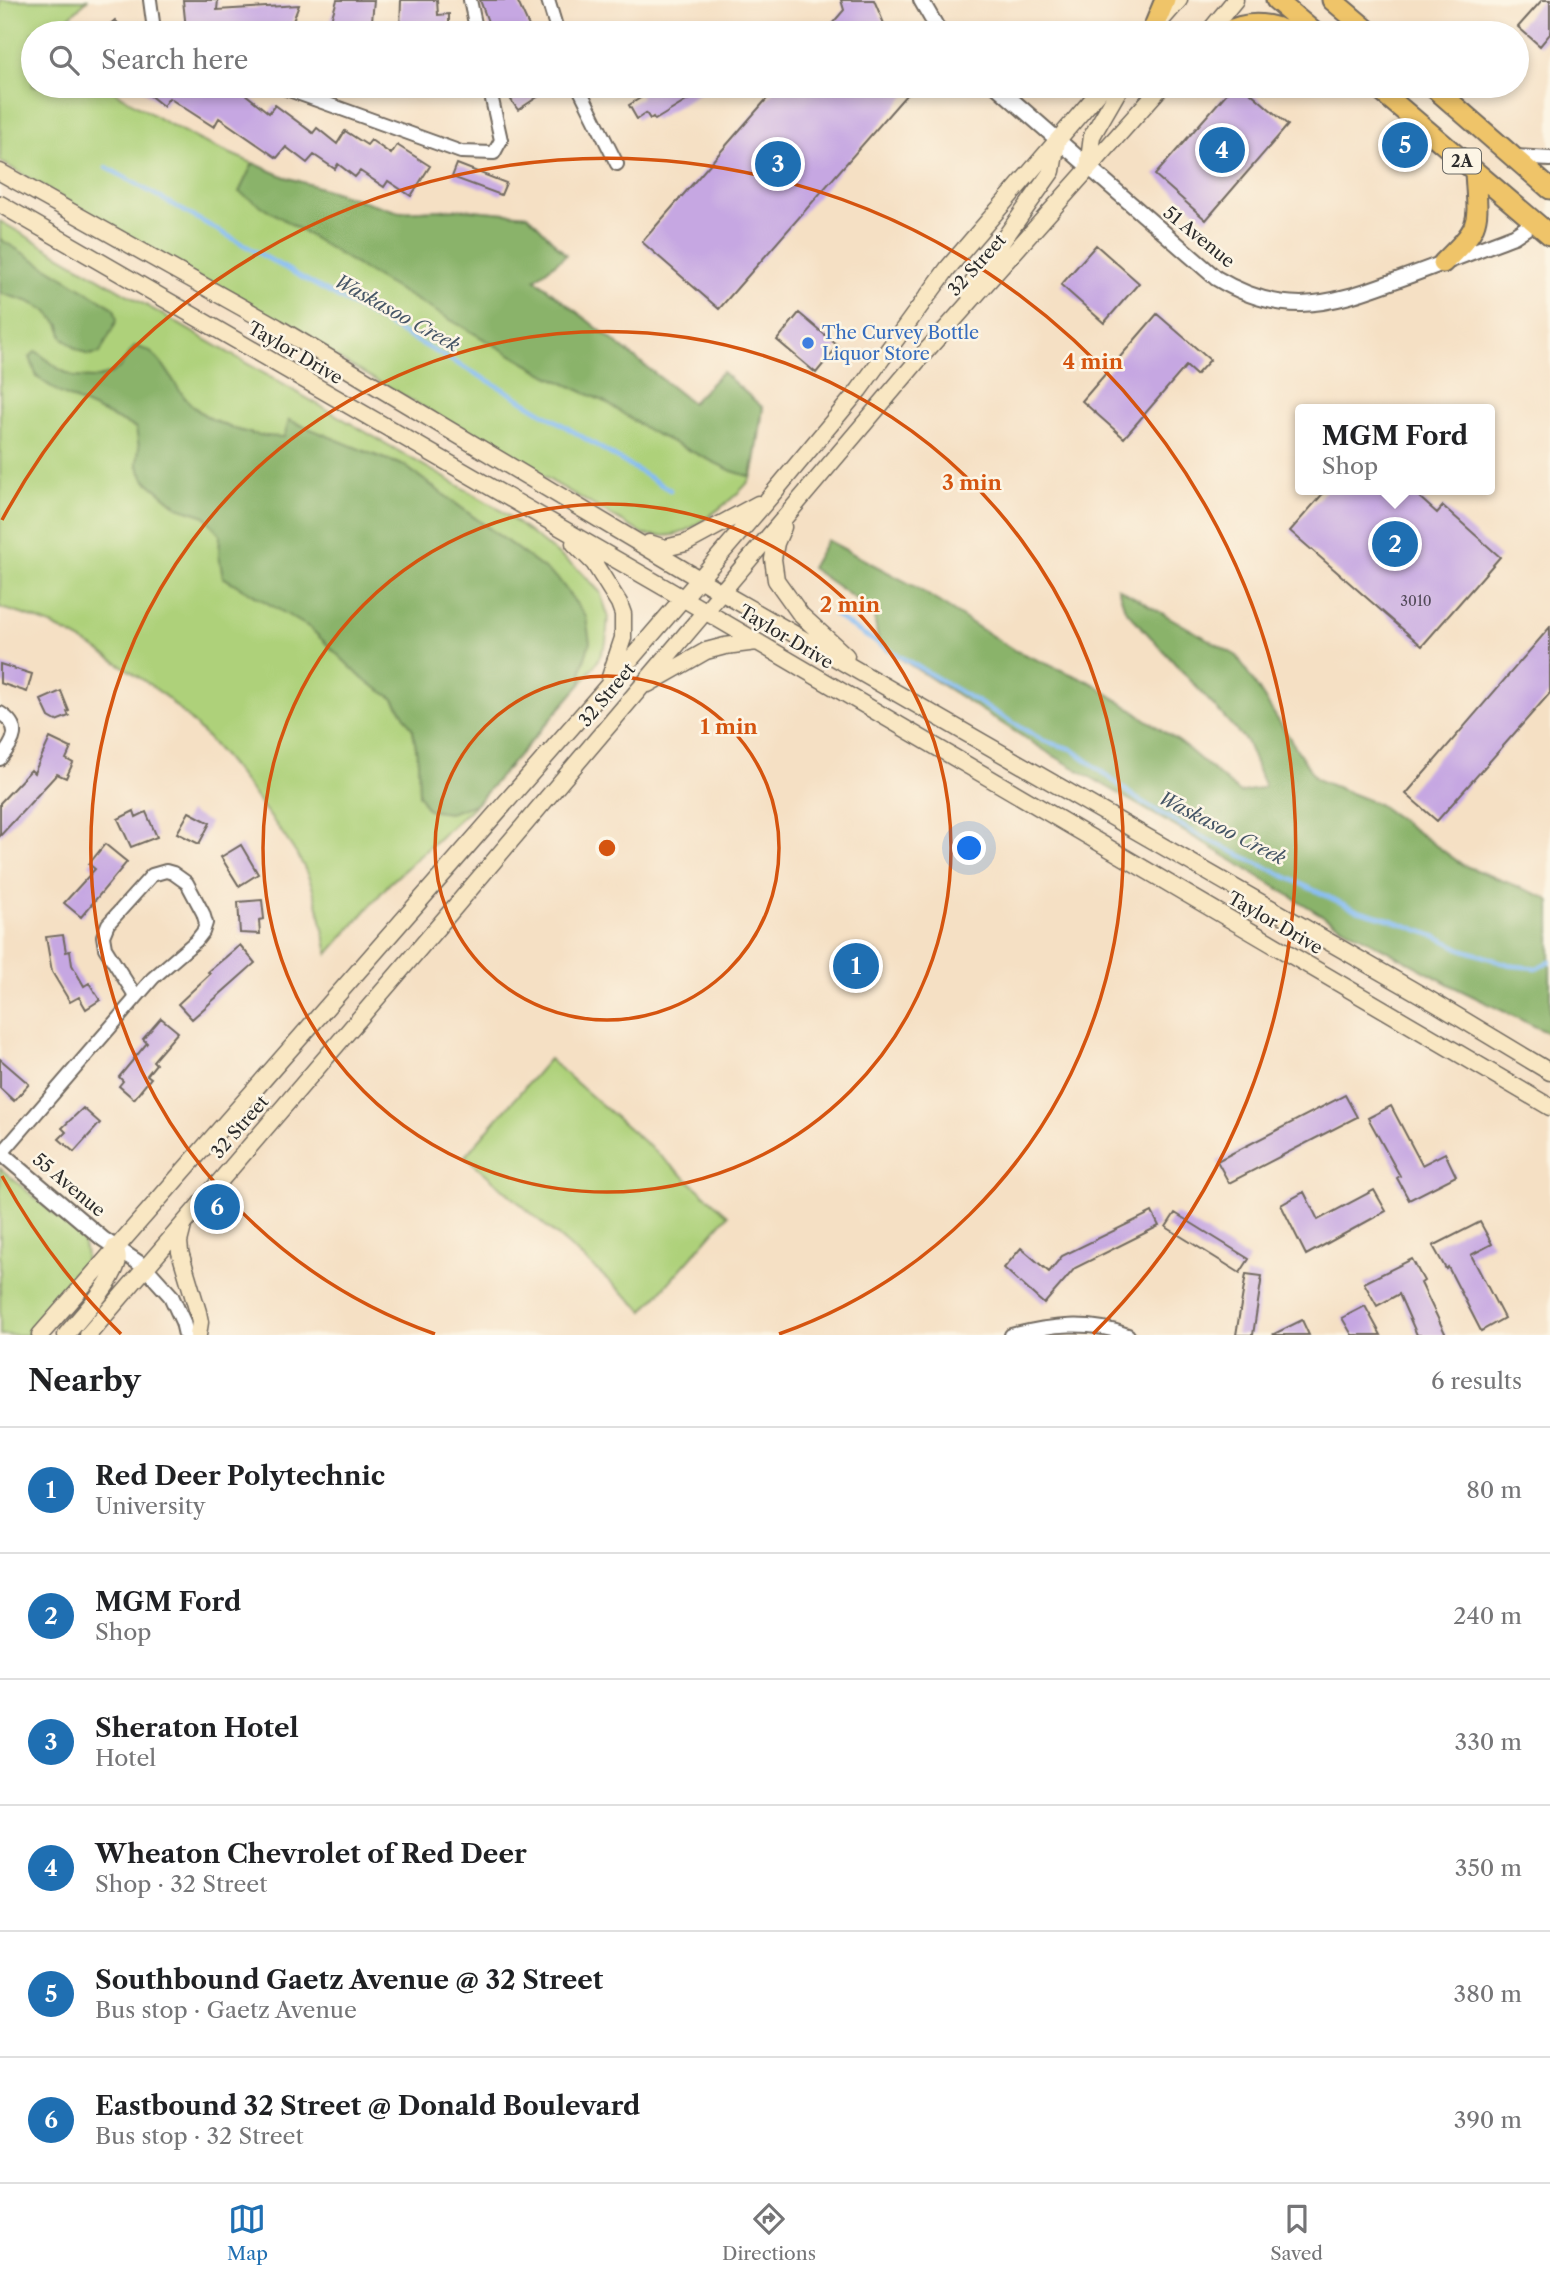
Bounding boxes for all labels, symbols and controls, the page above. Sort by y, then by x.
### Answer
search box [21,21,1529,98]
icon: search [45,41,83,79]
text: Search here [101,44,248,76]
pin: 5 [1382,119,1428,171]
pin: 4 [1199,124,1245,176]
pin: 3 [755,138,801,190]
road number: 2A [1443,148,1481,174]
street label: 51 Avenue [1159,202,1239,272]
street label: 32 Street [943,229,1011,301]
water label: Waskasoo Creek [330,269,464,357]
street label: Taylor Drive [244,317,346,389]
place label: The Curvey Bottle Liquor Store [822,322,979,365]
marker: The Curvey Bottle Liquor Store [800,335,816,351]
text: 4 min [1063,349,1124,374]
popup [1295,404,1495,495]
text: MGM Ford [1322,420,1468,452]
text: Shop [1322,452,1378,480]
text: 3 min [942,470,1003,495]
pin: 2 [1372,518,1418,570]
text: 2 min [820,592,881,617]
house number: 3010 [1400,592,1432,610]
street label: Taylor Drive [735,600,837,674]
street label: 32 Street [574,658,640,731]
text: 1 min [700,714,758,739]
water label: Waskasoo Creek [1155,786,1289,870]
your location [952,831,986,865]
centre of rings [595,836,619,860]
street label: Taylor Drive [1224,887,1326,959]
pin: 1 [833,940,879,992]
street label: 32 Street [207,1091,274,1163]
street label: 55 Avenue [28,1148,110,1222]
pin: 6 [194,1181,240,1233]
text: Nearby [28,1362,141,1399]
text: 6 results [1431,1367,1522,1395]
text: Red Deer Polytechnic [95,1460,385,1492]
text: 1 [46,1476,56,1504]
text: 80 m [1466,1476,1522,1504]
text: University [95,1492,206,1520]
text: MGM Ford [95,1586,241,1618]
text: 2 [44,1602,58,1630]
text: 240 m [1453,1602,1522,1630]
text: Shop [95,1618,151,1646]
text: Sheraton Hotel [95,1712,299,1744]
text: 3 [45,1728,58,1756]
text: 330 m [1455,1728,1522,1756]
text: Hotel [95,1744,156,1772]
text: Wheaton Chevrolet of Red Deer [95,1838,527,1870]
text: 4 [44,1854,58,1882]
text: 350 m [1455,1854,1522,1882]
text: Shop · 32 Street [95,1870,267,1898]
text: Southbound Gaetz Avenue @ 32 Street [95,1964,603,1996]
text: 5 [45,1980,57,2008]
text: 380 m [1454,1980,1522,2008]
text: Bus stop · Gaetz Avenue [95,1996,357,2024]
text: Eastbound 32 Street @ Donald Boulevard [95,2090,640,2122]
text: 6 [44,2106,58,2134]
text: 390 m [1454,2106,1522,2134]
text: Bus stop · 32 Street [95,2122,304,2150]
tab: Map [227,2200,268,2265]
tab: Directions [722,2200,816,2265]
tab: Saved [1270,2200,1323,2265]

